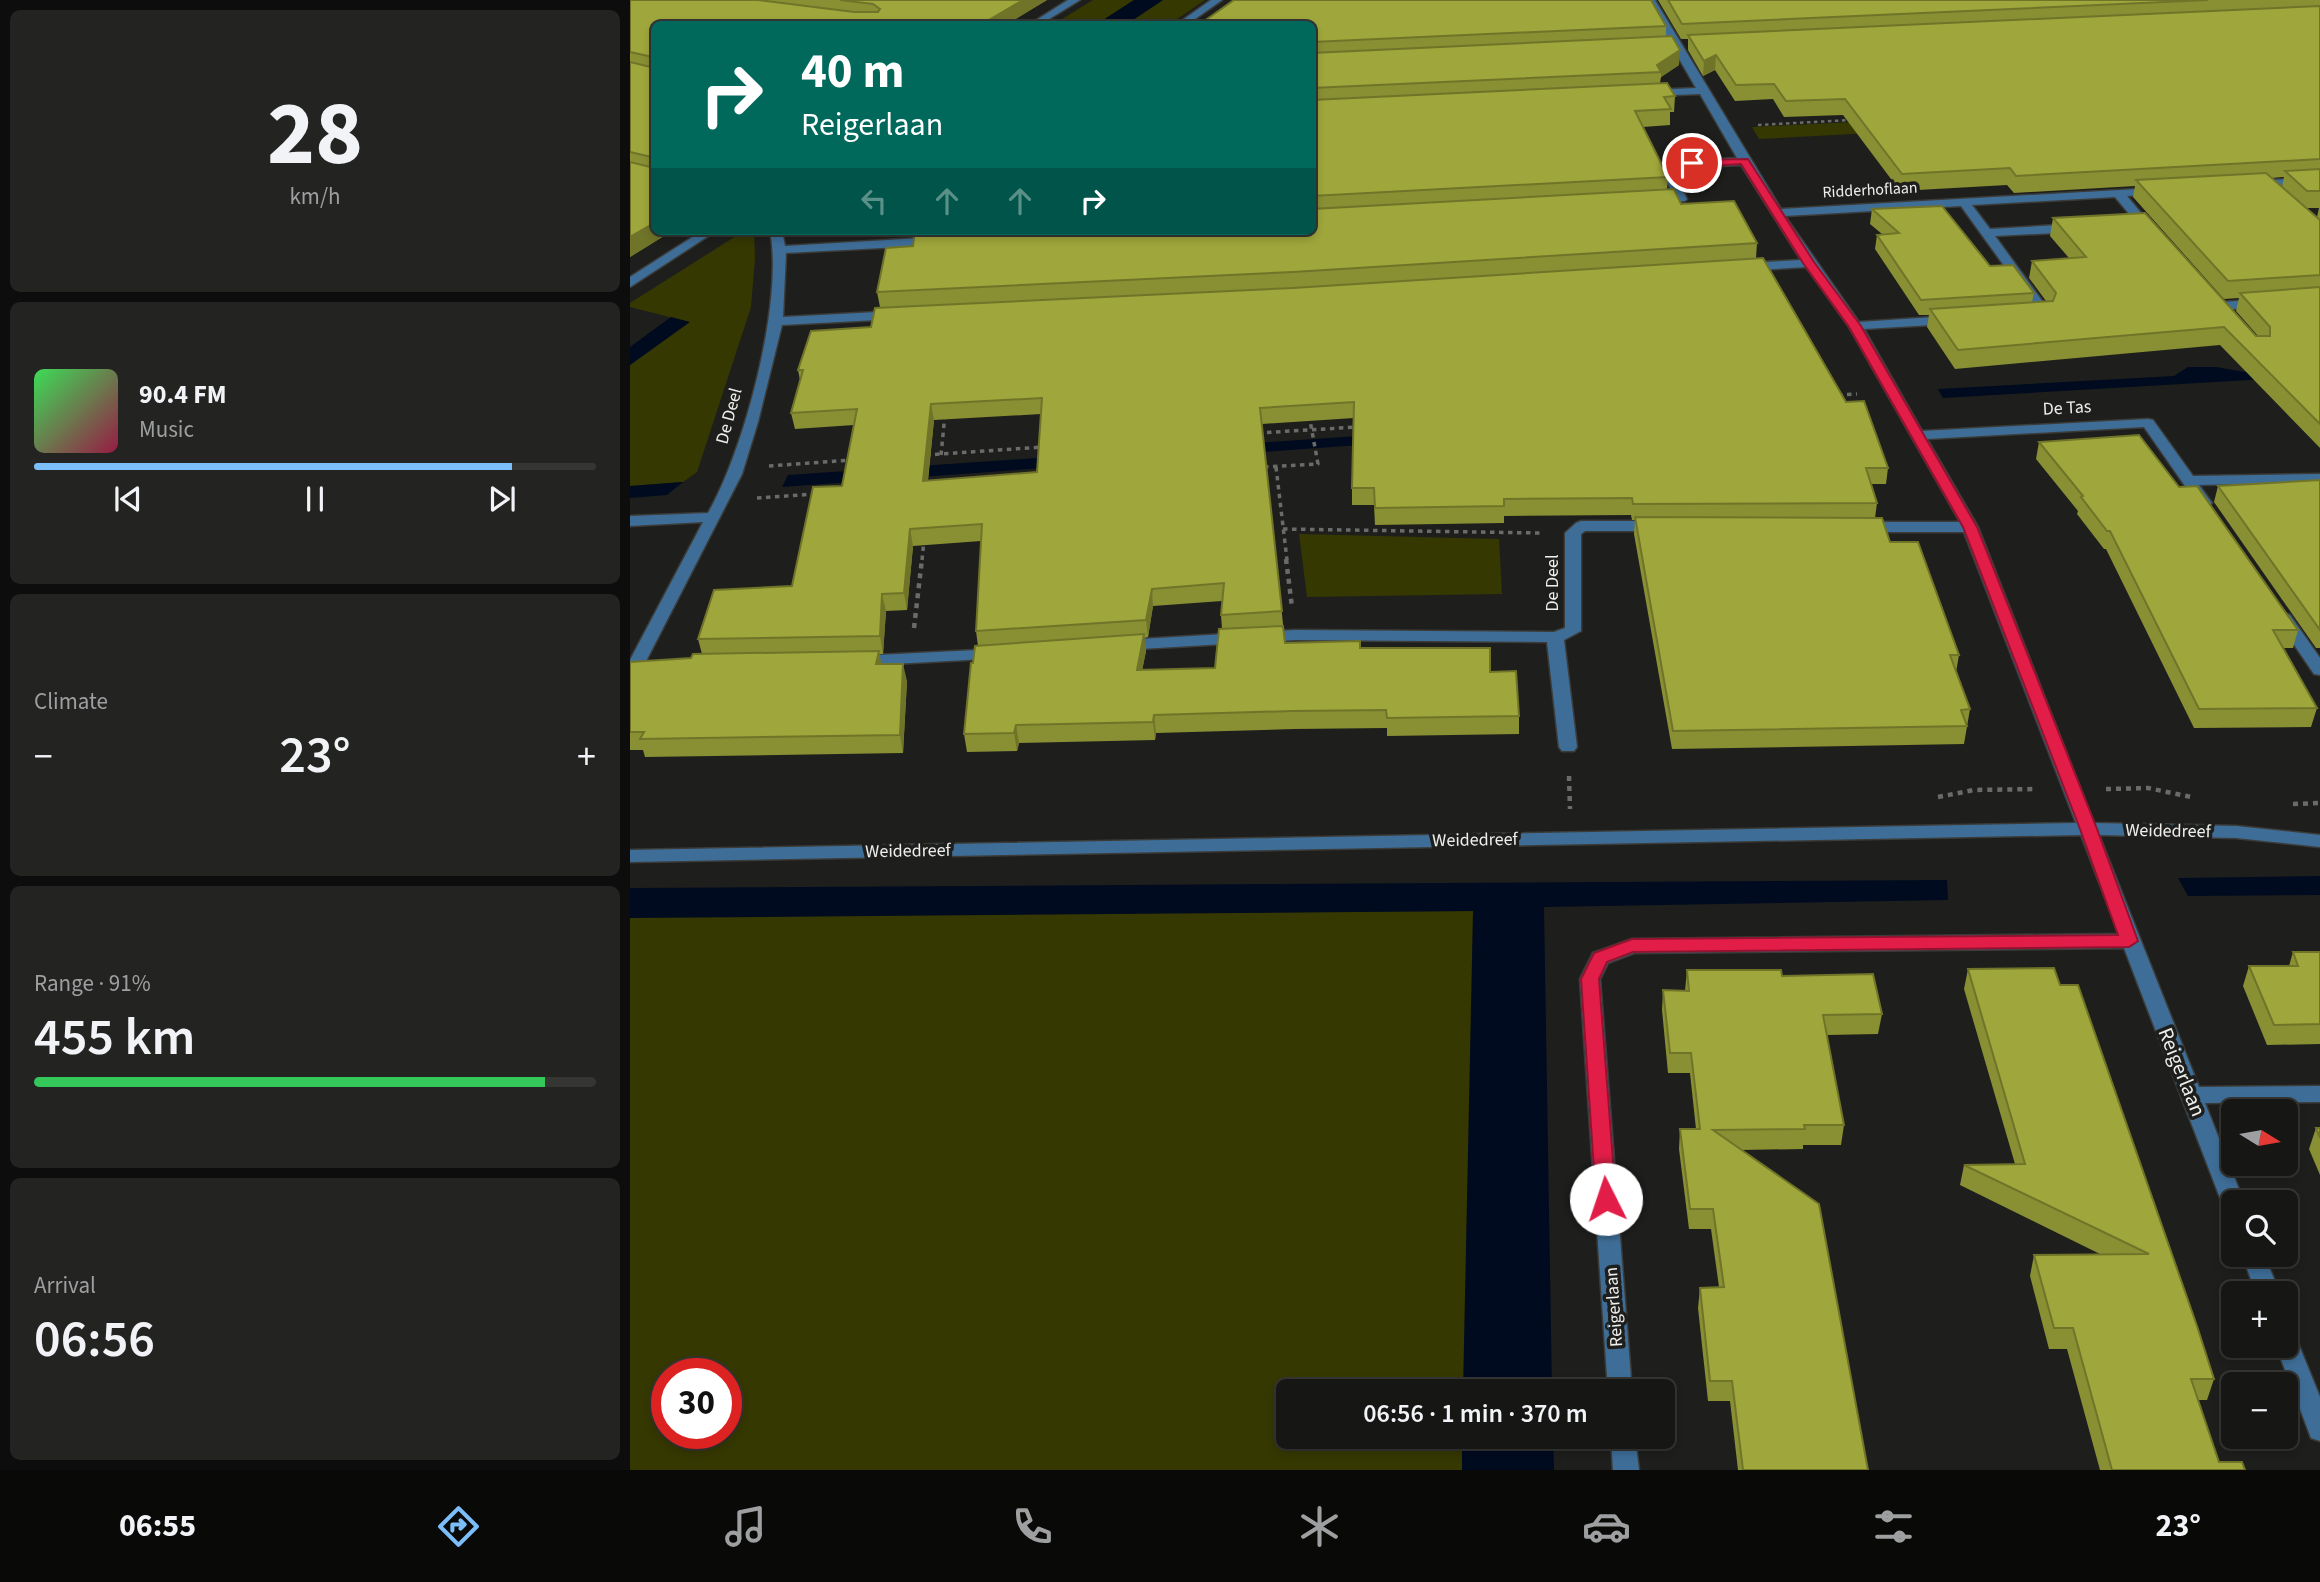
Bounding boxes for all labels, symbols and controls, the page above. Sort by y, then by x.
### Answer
text: 40 m [801,37,905,107]
icon: right [686,49,777,140]
text: 28 [267,70,363,199]
text: Reigerlaan [801,102,943,148]
pin [1662,133,1722,193]
icon: arrive [1673,144,1711,182]
street label: Ridderhoflaan [1822,177,1918,203]
text: km/h [289,180,341,213]
icon: left [855,182,893,220]
icon: ahead [928,182,966,220]
icon: ahead [1001,182,1039,220]
icon: right [1074,182,1112,220]
text: 90.4 FM [139,376,227,413]
street label: De Deel [710,385,748,447]
street label: De Tas [2042,394,2092,422]
text: Music [139,413,194,446]
icon: previous [109,480,147,518]
icon: pause [296,480,334,518]
icon: next [483,480,521,518]
street label: De Deel [1540,554,1565,612]
text: Climate [34,685,108,718]
text: 23° [279,719,351,793]
text: − [34,730,53,784]
text: + [577,730,596,784]
street label: Weidedreef [2125,818,2212,844]
street label: Weidedreef [1432,827,1519,853]
street label: Weidedreef [865,838,952,864]
text: Range · 91% [34,967,151,1000]
text: 455 km [34,1001,195,1075]
street label: Reigerlaan [2151,1023,2213,1121]
north arrow [2221,1099,2298,1176]
map controls [2221,1099,2298,1449]
position arrow [1569,1162,1643,1236]
button: search [2221,1190,2298,1267]
street label: Reigerlaan [1599,1266,1629,1348]
text: Arrival [34,1269,96,1302]
button: + [2221,1281,2298,1358]
text: 06:56 [34,1303,155,1377]
speed limit sign: 30 [651,1358,742,1449]
button: − [2221,1372,2298,1449]
text: 06:56 · 1 min · 370 m [1363,1395,1588,1432]
icon: directions [434,1502,483,1551]
icon: music [721,1502,770,1551]
icon: phone [1008,1502,1057,1551]
icon: climate [1295,1502,1344,1551]
icon: car [1582,1502,1631,1551]
icon: filters [1869,1502,1918,1551]
text: 06:55 [119,1503,196,1549]
text: 23° [2155,1503,2201,1549]

